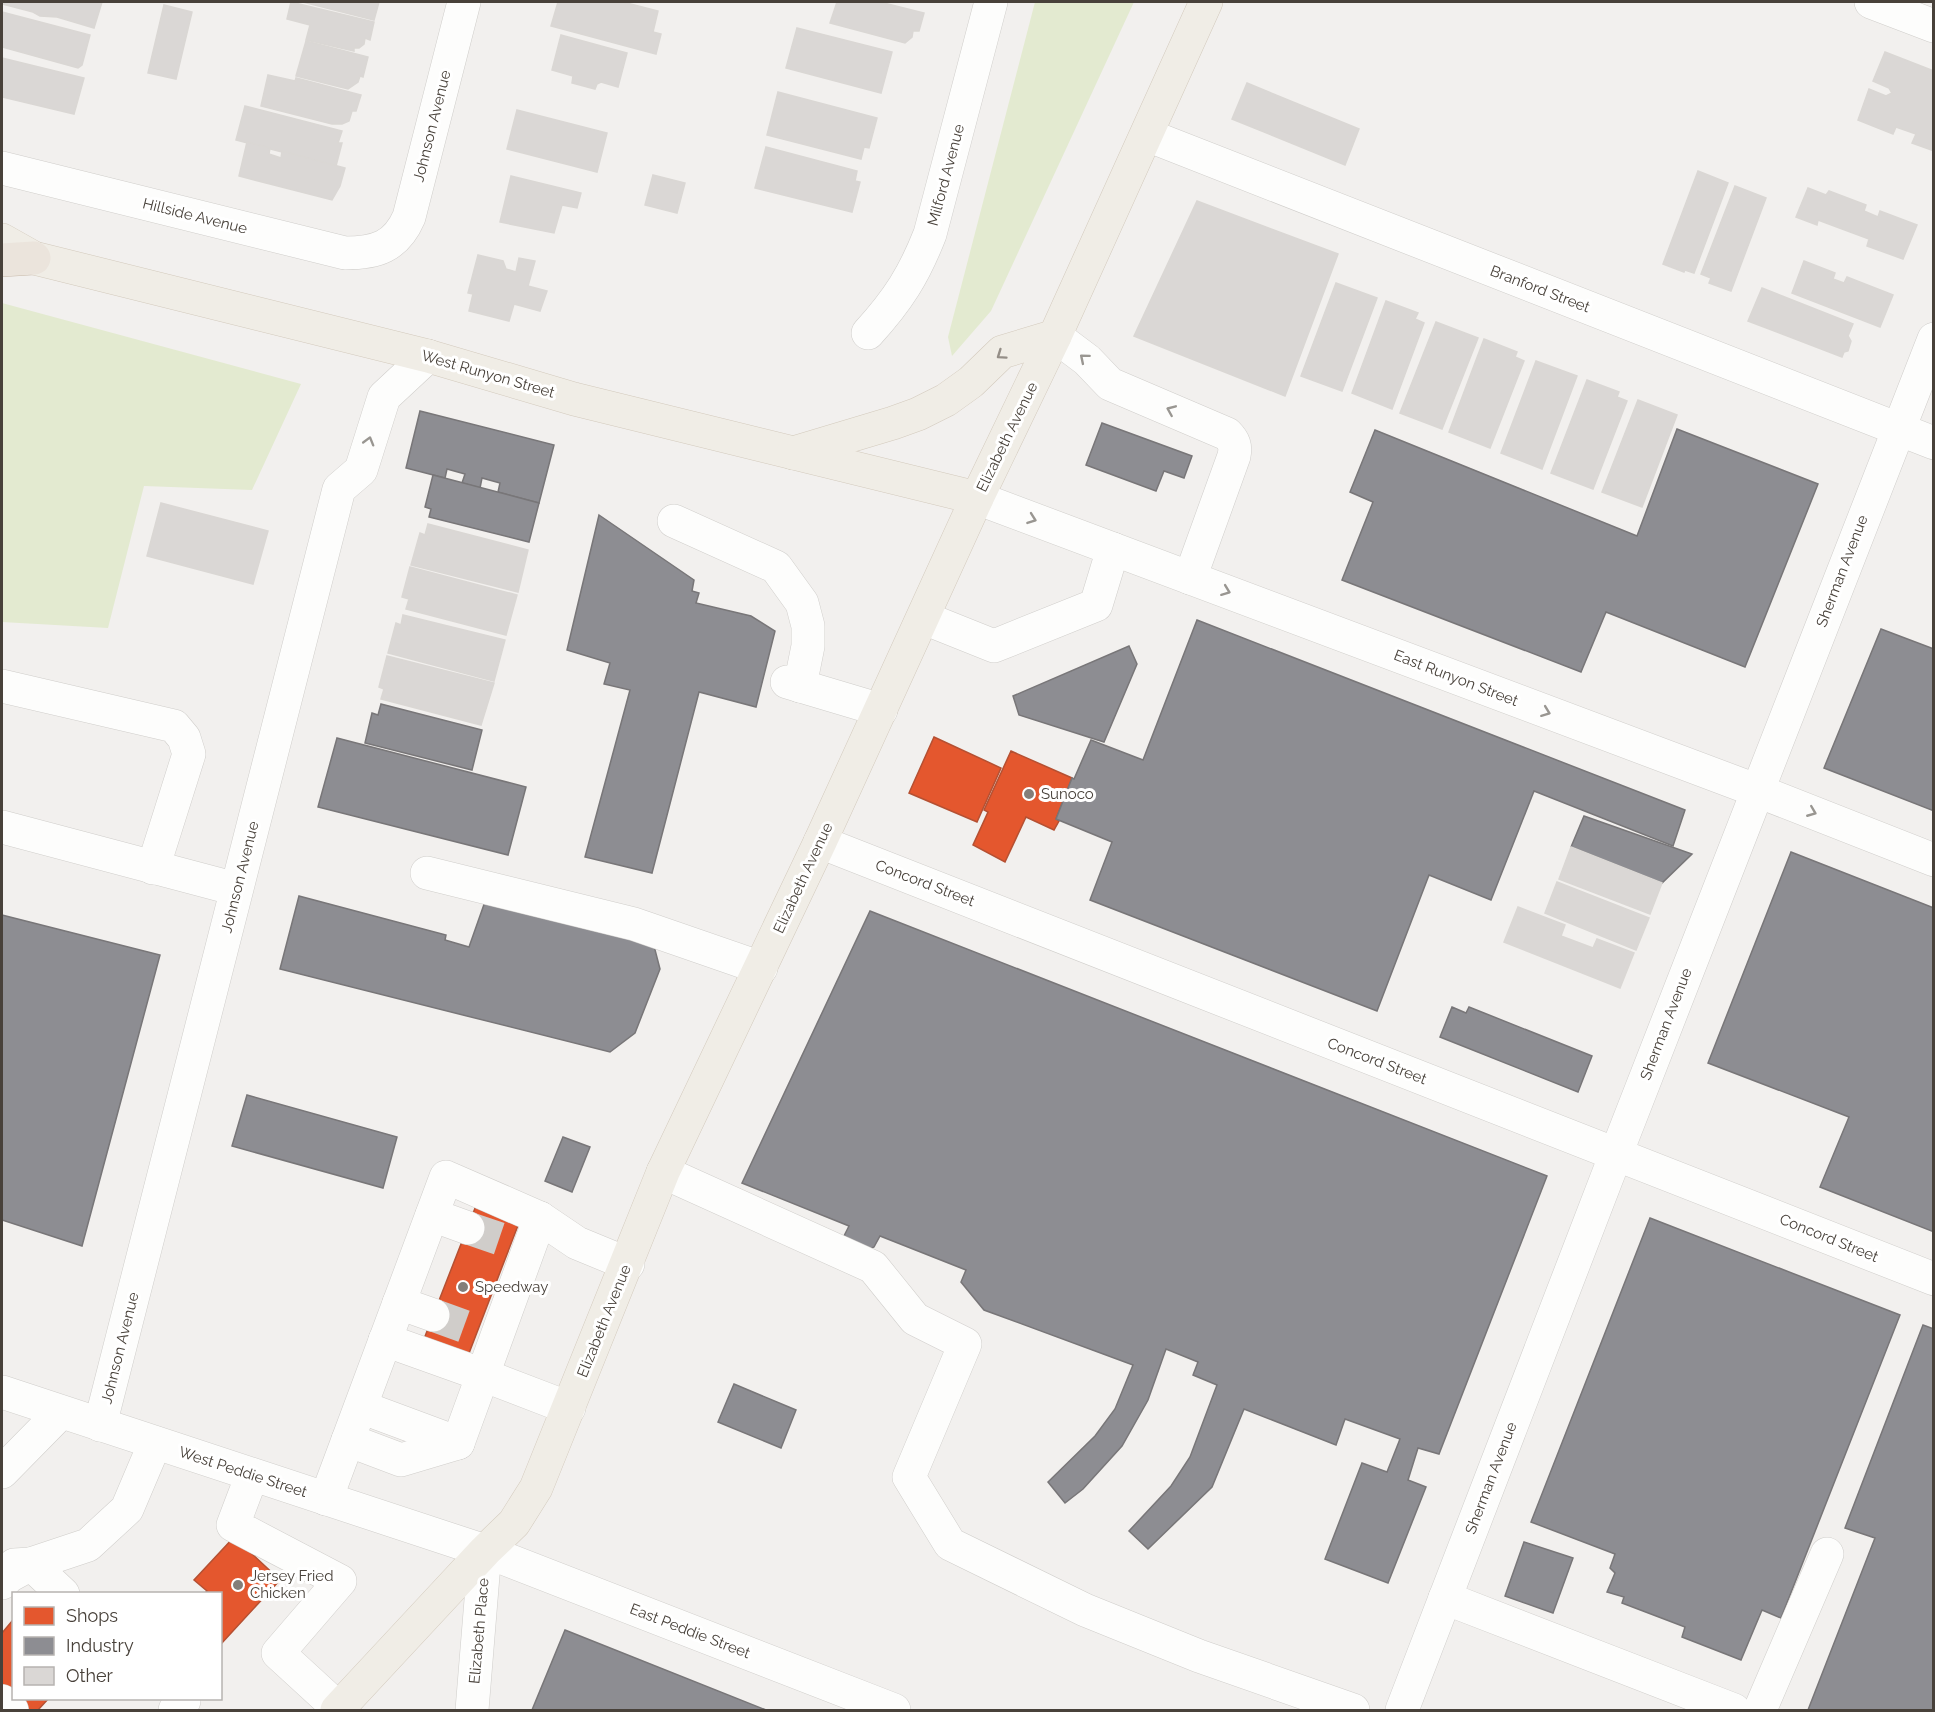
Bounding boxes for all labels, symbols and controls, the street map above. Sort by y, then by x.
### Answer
street label: Johnson Avenue [409,68,455,184]
street label: Milford Avenue [924,122,968,228]
street label: Hillside Avenue [141,194,249,238]
street label: Branford Street [1488,262,1592,316]
street label: West Runyon Street [419,346,557,402]
one-way arrow [997,348,1008,359]
one-way arrow [1080,355,1091,366]
street label: Elizabeth Avenue [973,379,1041,495]
one-way arrow [1167,405,1178,417]
one-way arrow [362,437,374,447]
one-way arrow [1026,511,1037,524]
street label: Sherman Avenue [1812,512,1872,630]
one-way arrow [1221,584,1231,597]
street label: East Runyon Street [1391,646,1521,710]
one-way arrow [1541,705,1551,718]
place label: Sunoco [1041,785,1094,803]
marker: Sunoco [1022,787,1036,801]
one-way arrow [1806,805,1817,817]
street label: Johnson Avenue [217,819,263,935]
street label: Elizabeth Avenue [770,820,837,936]
street label: Concord Street [873,856,977,910]
street label: Sherman Avenue [1636,965,1696,1083]
street label: Concord Street [1325,1034,1429,1088]
street label: Concord Street [1777,1210,1881,1266]
street label: Elizabeth Avenue [573,1262,635,1380]
place label: Speedway [475,1278,548,1296]
marker: Speedway [456,1280,470,1294]
street label: Johnson Avenue [97,1290,143,1406]
street label: Sherman Avenue [1461,1419,1521,1537]
street label: West Peddie Street [177,1443,309,1501]
place label: Jersey Fried Chicken [250,1567,333,1602]
street label: Elizabeth Place [465,1577,493,1685]
marker: Jersey Fried Chicken [231,1578,245,1592]
legend [12,1592,222,1700]
street label: East Peddie Street [627,1600,753,1662]
text: Shops [66,1605,118,1626]
text: Industry [66,1635,134,1656]
text: Other [66,1665,114,1686]

